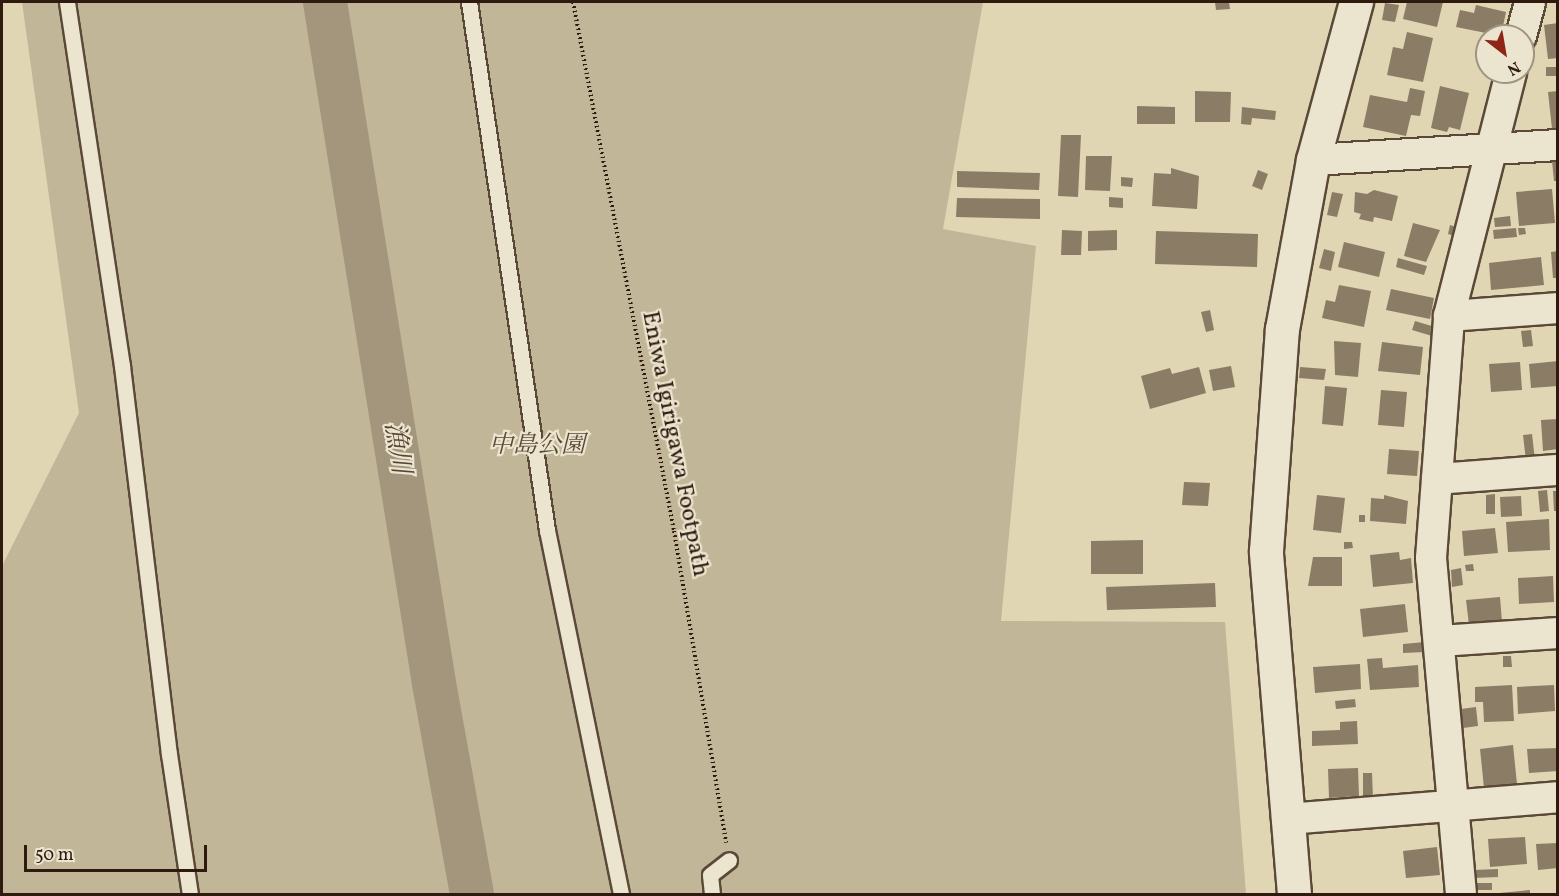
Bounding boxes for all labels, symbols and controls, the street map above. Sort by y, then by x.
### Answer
north arrow [1475,24,1535,84]
text: N [1503,55,1524,80]
street label: Eniwa Igirigawa Footpath [634,309,714,579]
water label: 漁川 [377,420,415,476]
park label: 中島公園 [489,433,585,461]
scale bar [27,833,210,871]
text: 50 m [35,843,74,868]

